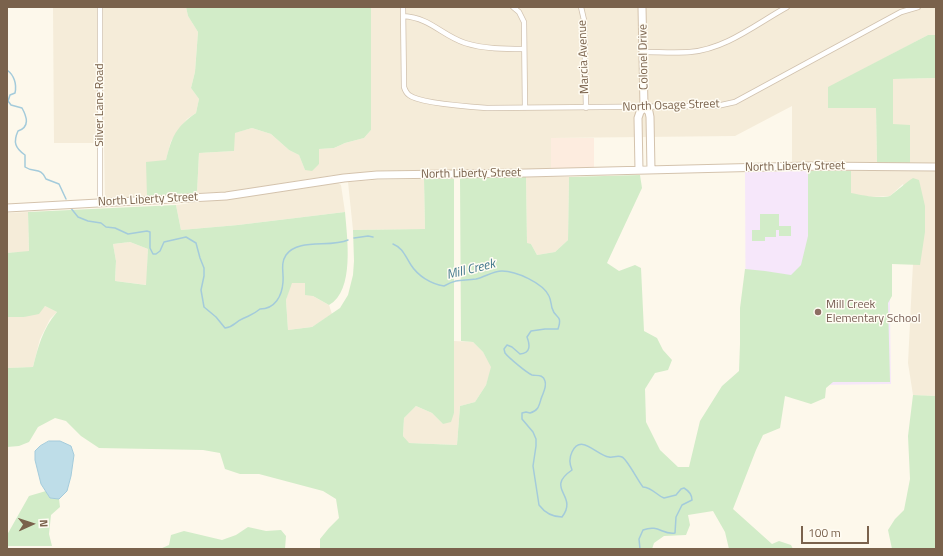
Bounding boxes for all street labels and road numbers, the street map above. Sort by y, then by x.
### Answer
street label: Marcia Avenue [576,20,592,94]
street label: Colonel Drive [636,24,652,90]
street label: Silver Lane Road [93,63,107,147]
street label: North Osage Street [622,97,720,115]
street label: North Liberty Street [745,159,845,175]
street label: North Liberty Street [421,166,521,182]
street label: North Liberty Street [98,190,198,210]

